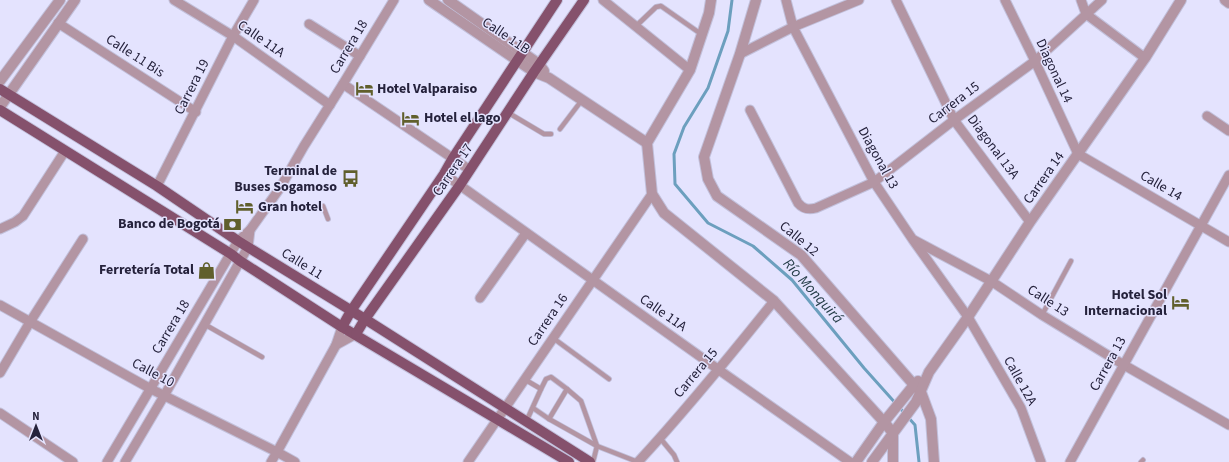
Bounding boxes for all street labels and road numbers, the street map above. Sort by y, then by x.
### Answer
street label: Calle 11B [478,13,534,59]
street label: Calle 11A [233,15,289,63]
street label: Carrera 18 [325,16,373,78]
street label: Calle 11 Bis [102,30,168,82]
street label: Diagonal 14 [1030,36,1078,106]
street label: Carrera 19 [169,56,215,118]
street label: Carrera 15 [924,77,984,129]
street label: Diagonal 13A [962,111,1024,184]
street label: Diagonal 13 [853,123,903,193]
street label: Carrera 17 [428,140,478,200]
street label: Carrera 14 [1019,148,1069,208]
street label: Calle 14 [1136,166,1186,206]
street label: Calle 12 [775,217,823,261]
street label: Calle 11 [277,243,327,285]
street label: Calle 13 [1023,280,1073,322]
street label: Calle 11A [635,289,691,337]
street label: Carrera 16 [523,290,573,350]
street label: Carrera 18 [147,296,195,358]
street label: Carrera 13 [1085,333,1131,395]
street label: Carrera 15 [669,344,723,402]
street label: Calle 10 [128,353,178,393]
street label: Calle 12A [998,353,1042,410]

